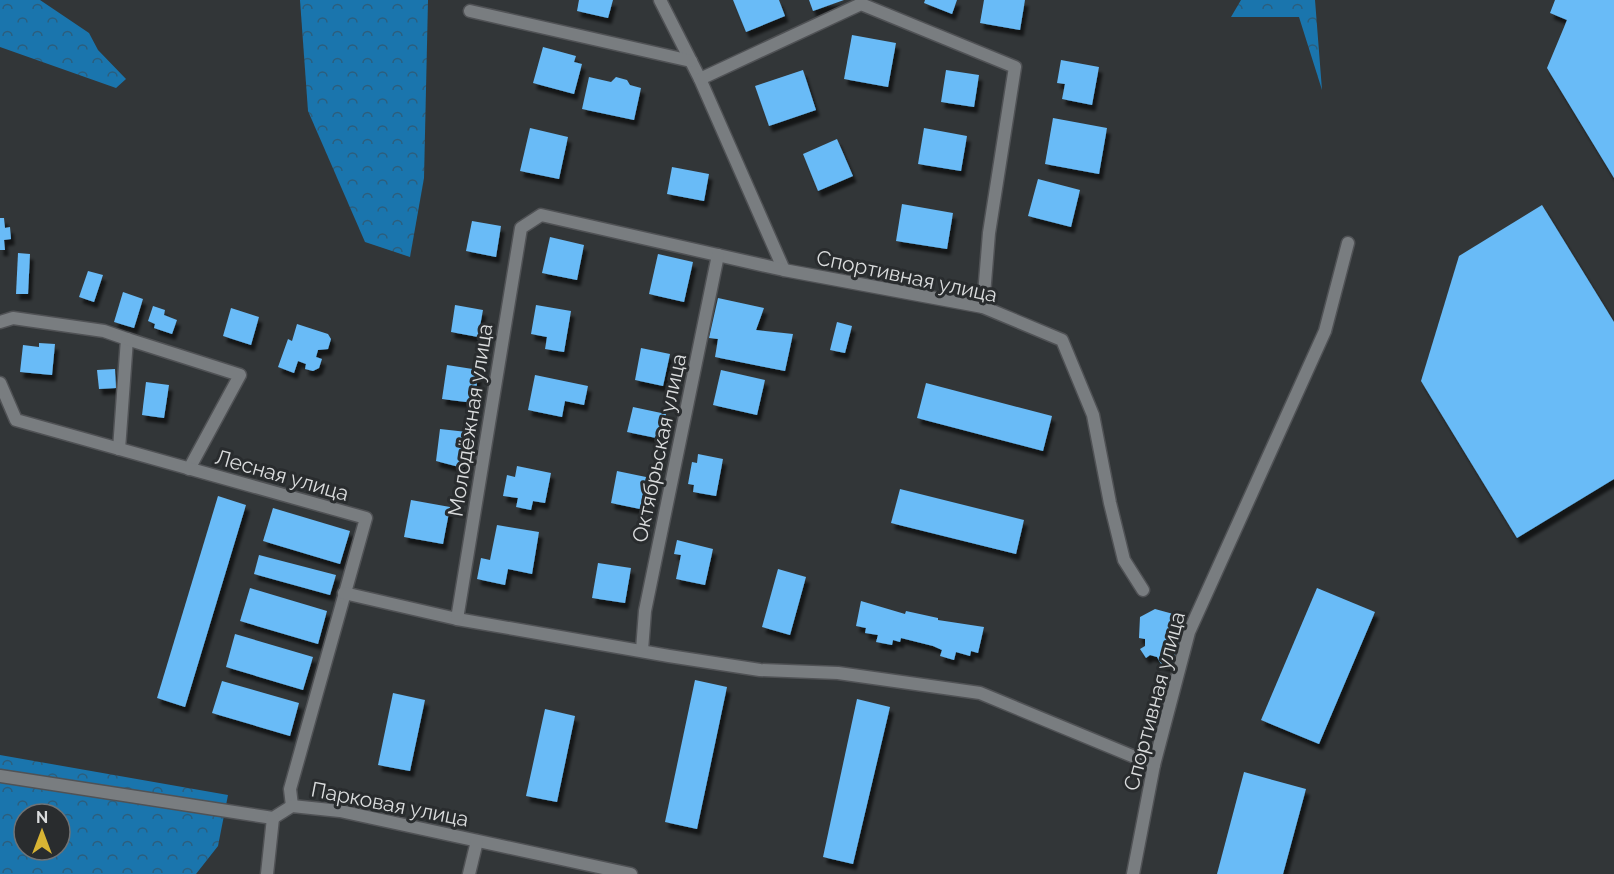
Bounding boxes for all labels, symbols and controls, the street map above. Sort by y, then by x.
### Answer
street label: Спортивная улица [814,245,1000,307]
street label: Молодёжная улица [442,322,498,518]
street label: Октябрьская улица [627,351,691,545]
street label: Лесная улица [212,444,352,506]
street label: Спортивная улица [1118,609,1190,793]
street label: Парковая улица [309,776,471,832]
north arrow [12,802,72,862]
text: N [36,808,48,827]

